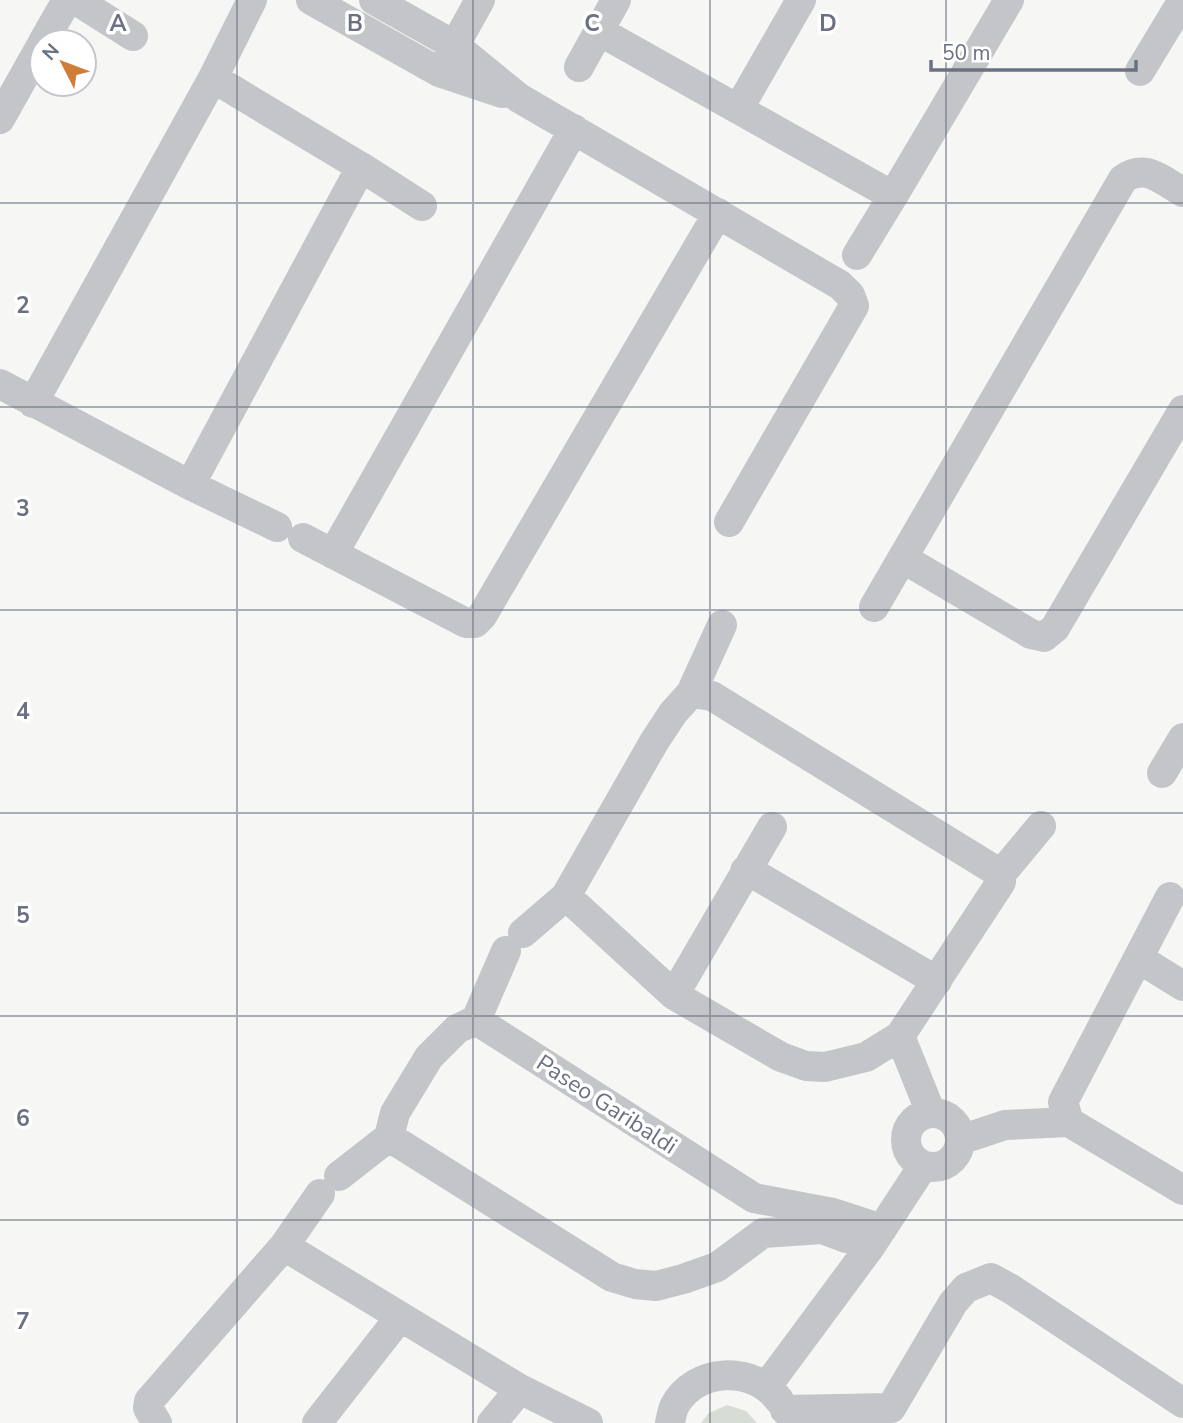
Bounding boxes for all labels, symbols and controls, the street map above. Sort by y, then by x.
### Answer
text: A [109,8,127,39]
text: B [347,8,363,39]
text: C [584,8,600,39]
text: D [819,8,837,39]
north arrow [28,28,98,98]
scale bar [931,28,1136,72]
text: N [37,38,66,66]
text: 50 m [942,39,991,67]
text: 2 [16,290,30,321]
text: 3 [16,493,30,524]
text: 4 [16,696,30,727]
text: 5 [16,900,30,931]
street label: Paseo Garibaldi [530,1047,683,1161]
text: 6 [16,1103,30,1134]
text: 7 [16,1306,30,1337]

